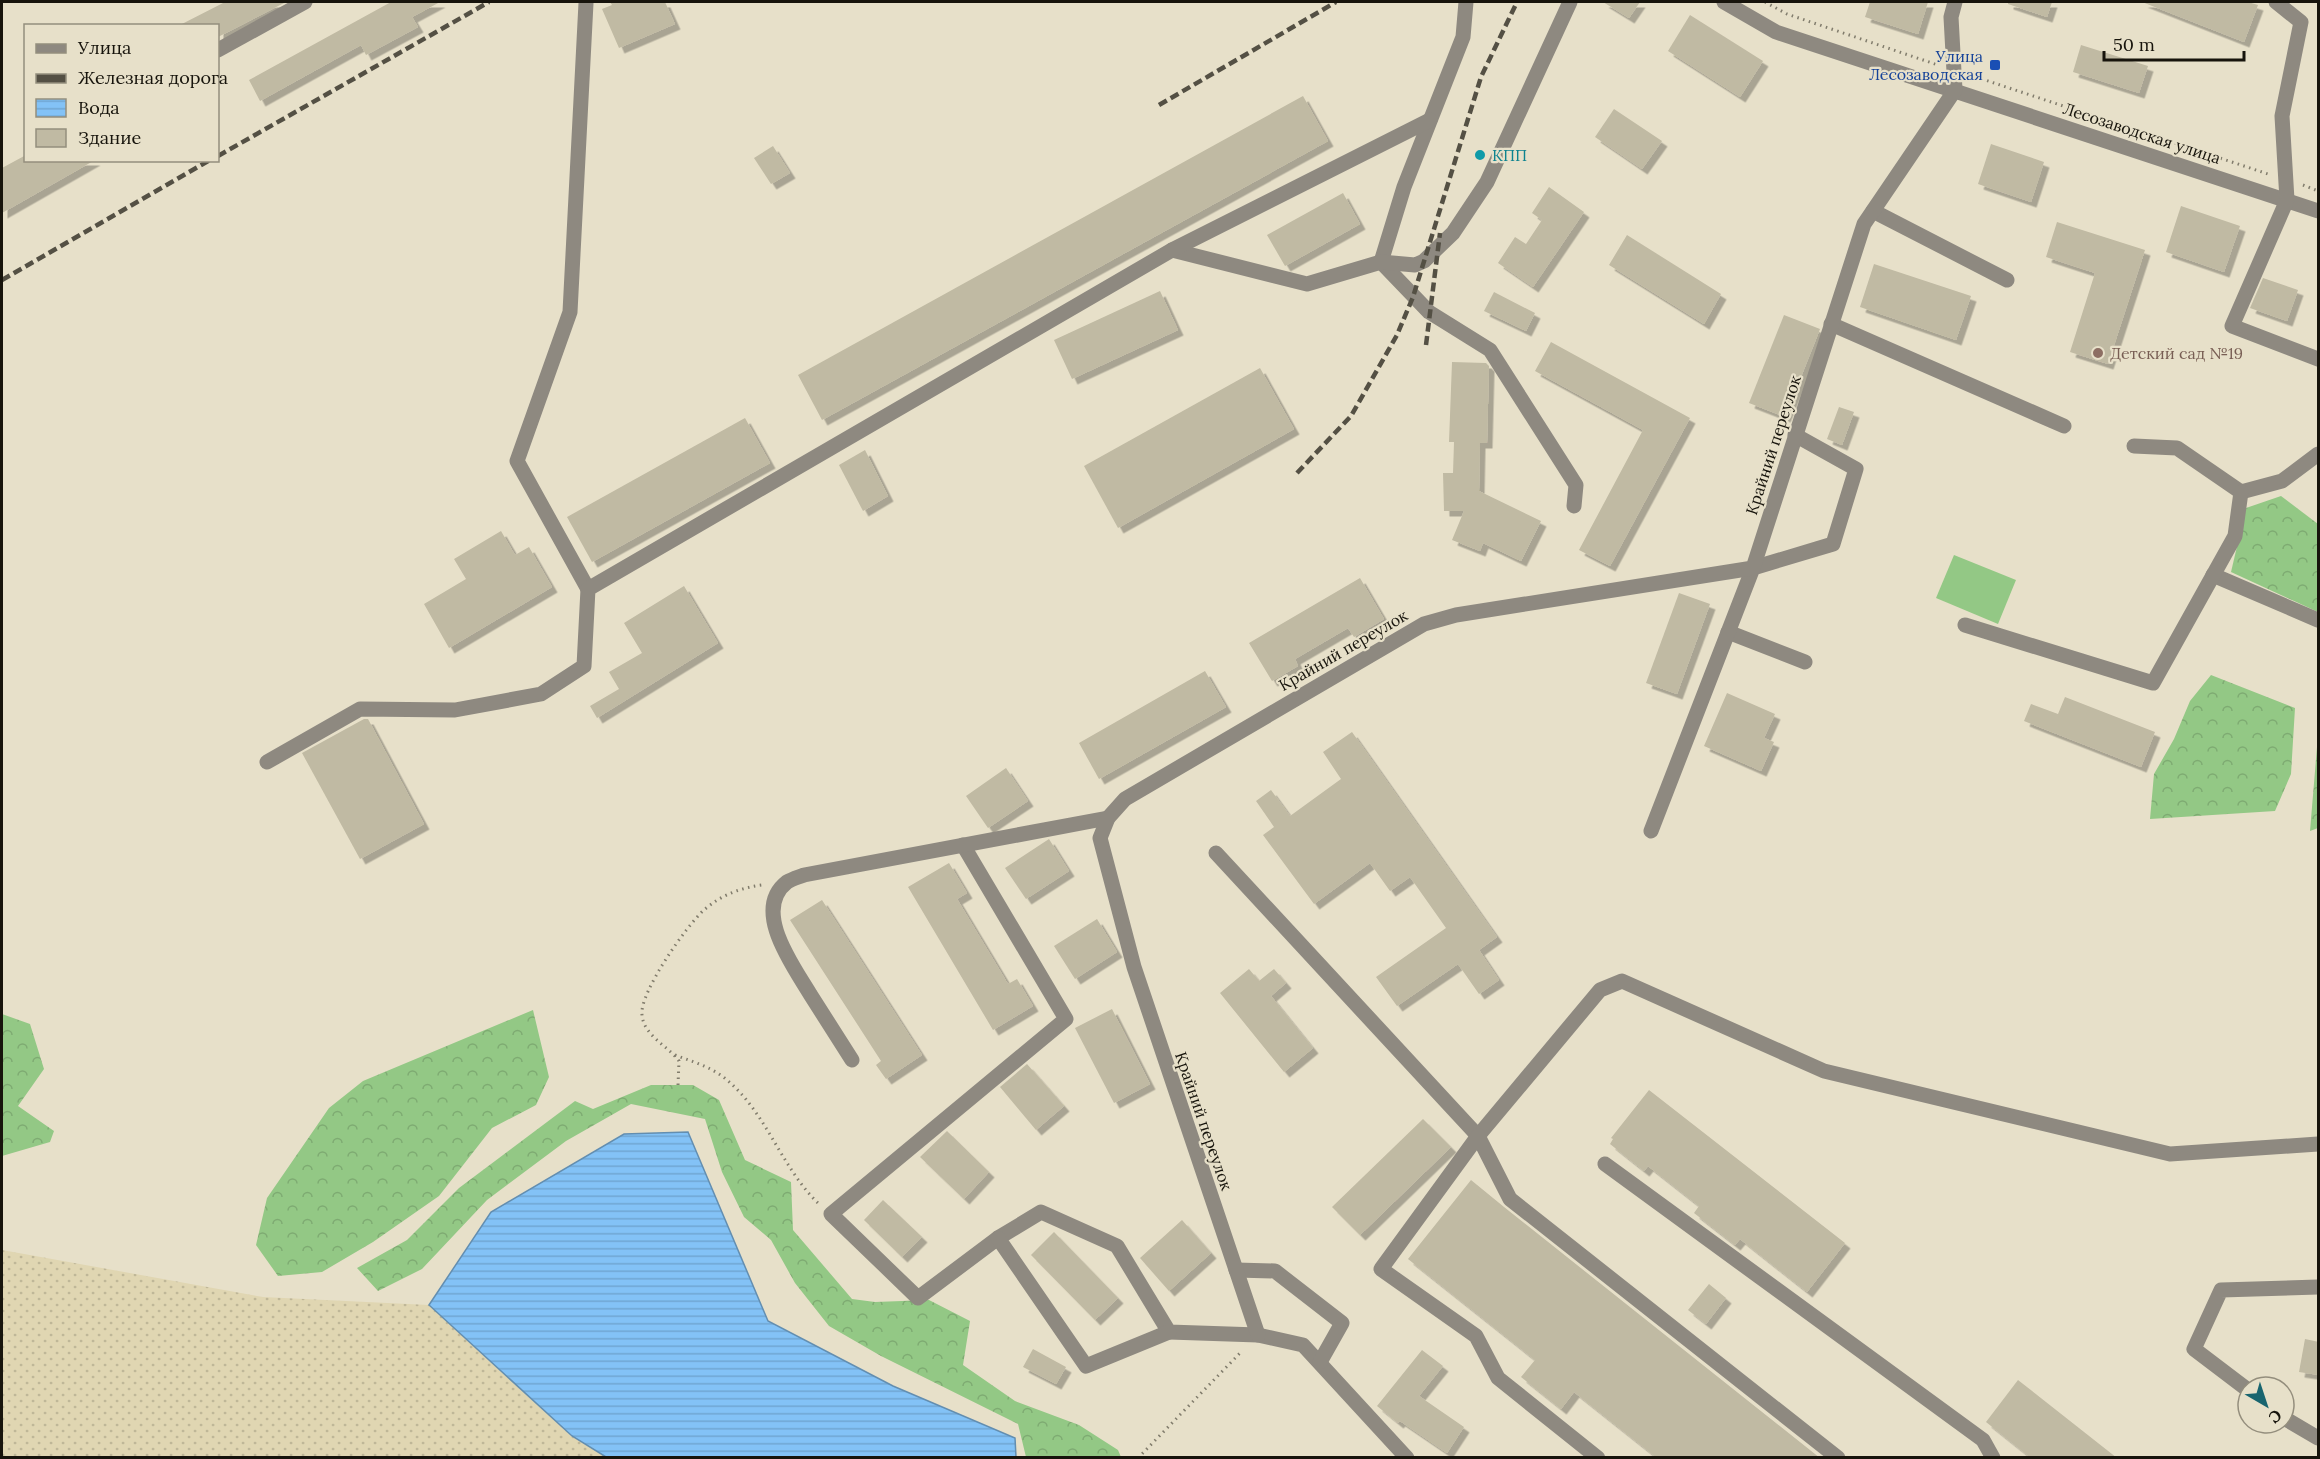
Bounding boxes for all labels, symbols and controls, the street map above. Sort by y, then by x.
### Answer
legend [24,24,219,162]
scale bar [2104,24,2244,62]
text: 50 m [2113,33,2155,56]
text: Улица [77,36,131,59]
place label: Улица Лесозаводская [1869,46,1983,84]
marker: Улица Лесозаводская [1988,58,2002,72]
text: Железная дорога [78,66,228,89]
text: Вода [78,96,120,119]
street label: Лесозаводская улица [2061,98,2223,168]
text: Здание [78,126,141,149]
place label: КПП [1492,145,1527,165]
marker: КПП [1473,148,1487,162]
place label: Детский сад №19 [2110,343,2243,363]
marker: Детский сад №19 [2091,346,2105,360]
street label: Крайний переулок [1741,372,1805,517]
street label: Крайний переулок [1275,605,1411,695]
street label: Крайний переулок [1171,1049,1237,1193]
north arrow [2236,1375,2296,1435]
text: С [2265,1405,2286,1428]

